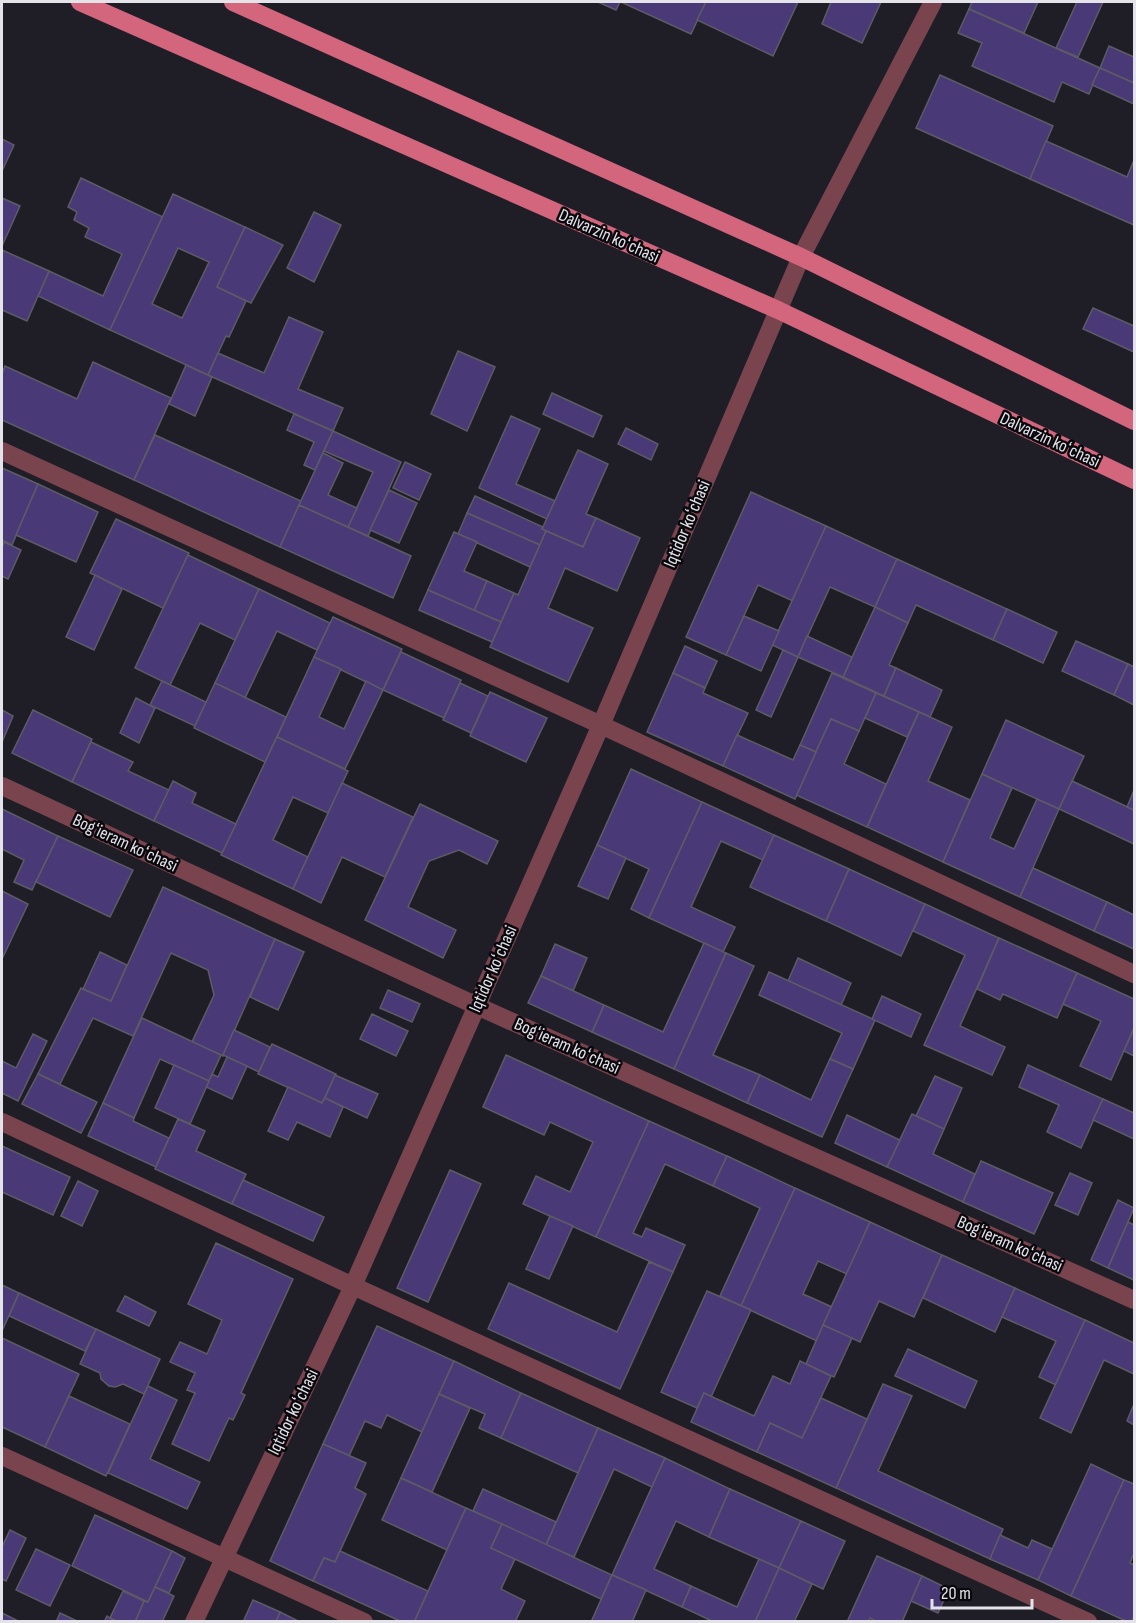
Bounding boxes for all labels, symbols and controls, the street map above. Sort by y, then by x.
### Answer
street label: Dalvarzin koʻchasi [555,204,663,268]
street label: Dalvarzin koʻchasi [997,408,1103,472]
street label: Iqtidor koʻchasi [659,477,715,571]
street label: Bogʻieram koʻchasi [69,810,181,876]
street label: Iqtidor koʻchasi [465,922,521,1016]
street label: Bogʻieram koʻchasi [511,1013,623,1079]
street label: Bogʻieram koʻchasi [954,1211,1066,1277]
street label: Iqtidor koʻchasi [263,1366,323,1458]
scale bar [932,1572,1032,1610]
text: 20 m [941,1583,971,1604]

